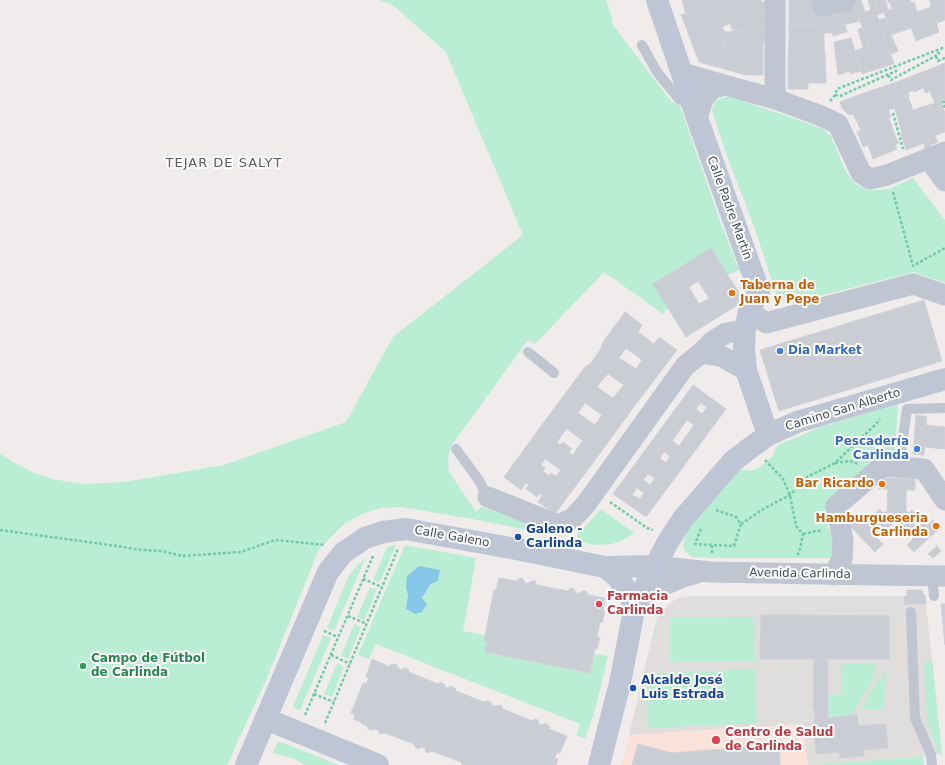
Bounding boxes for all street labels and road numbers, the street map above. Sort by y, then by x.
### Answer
street label: Calle Padre Martín [704,154,754,262]
street label: Camino San Alberto [784,386,902,434]
street label: Calle Galeno [413,523,491,551]
street label: Avenida Carlinda [749,566,851,582]

